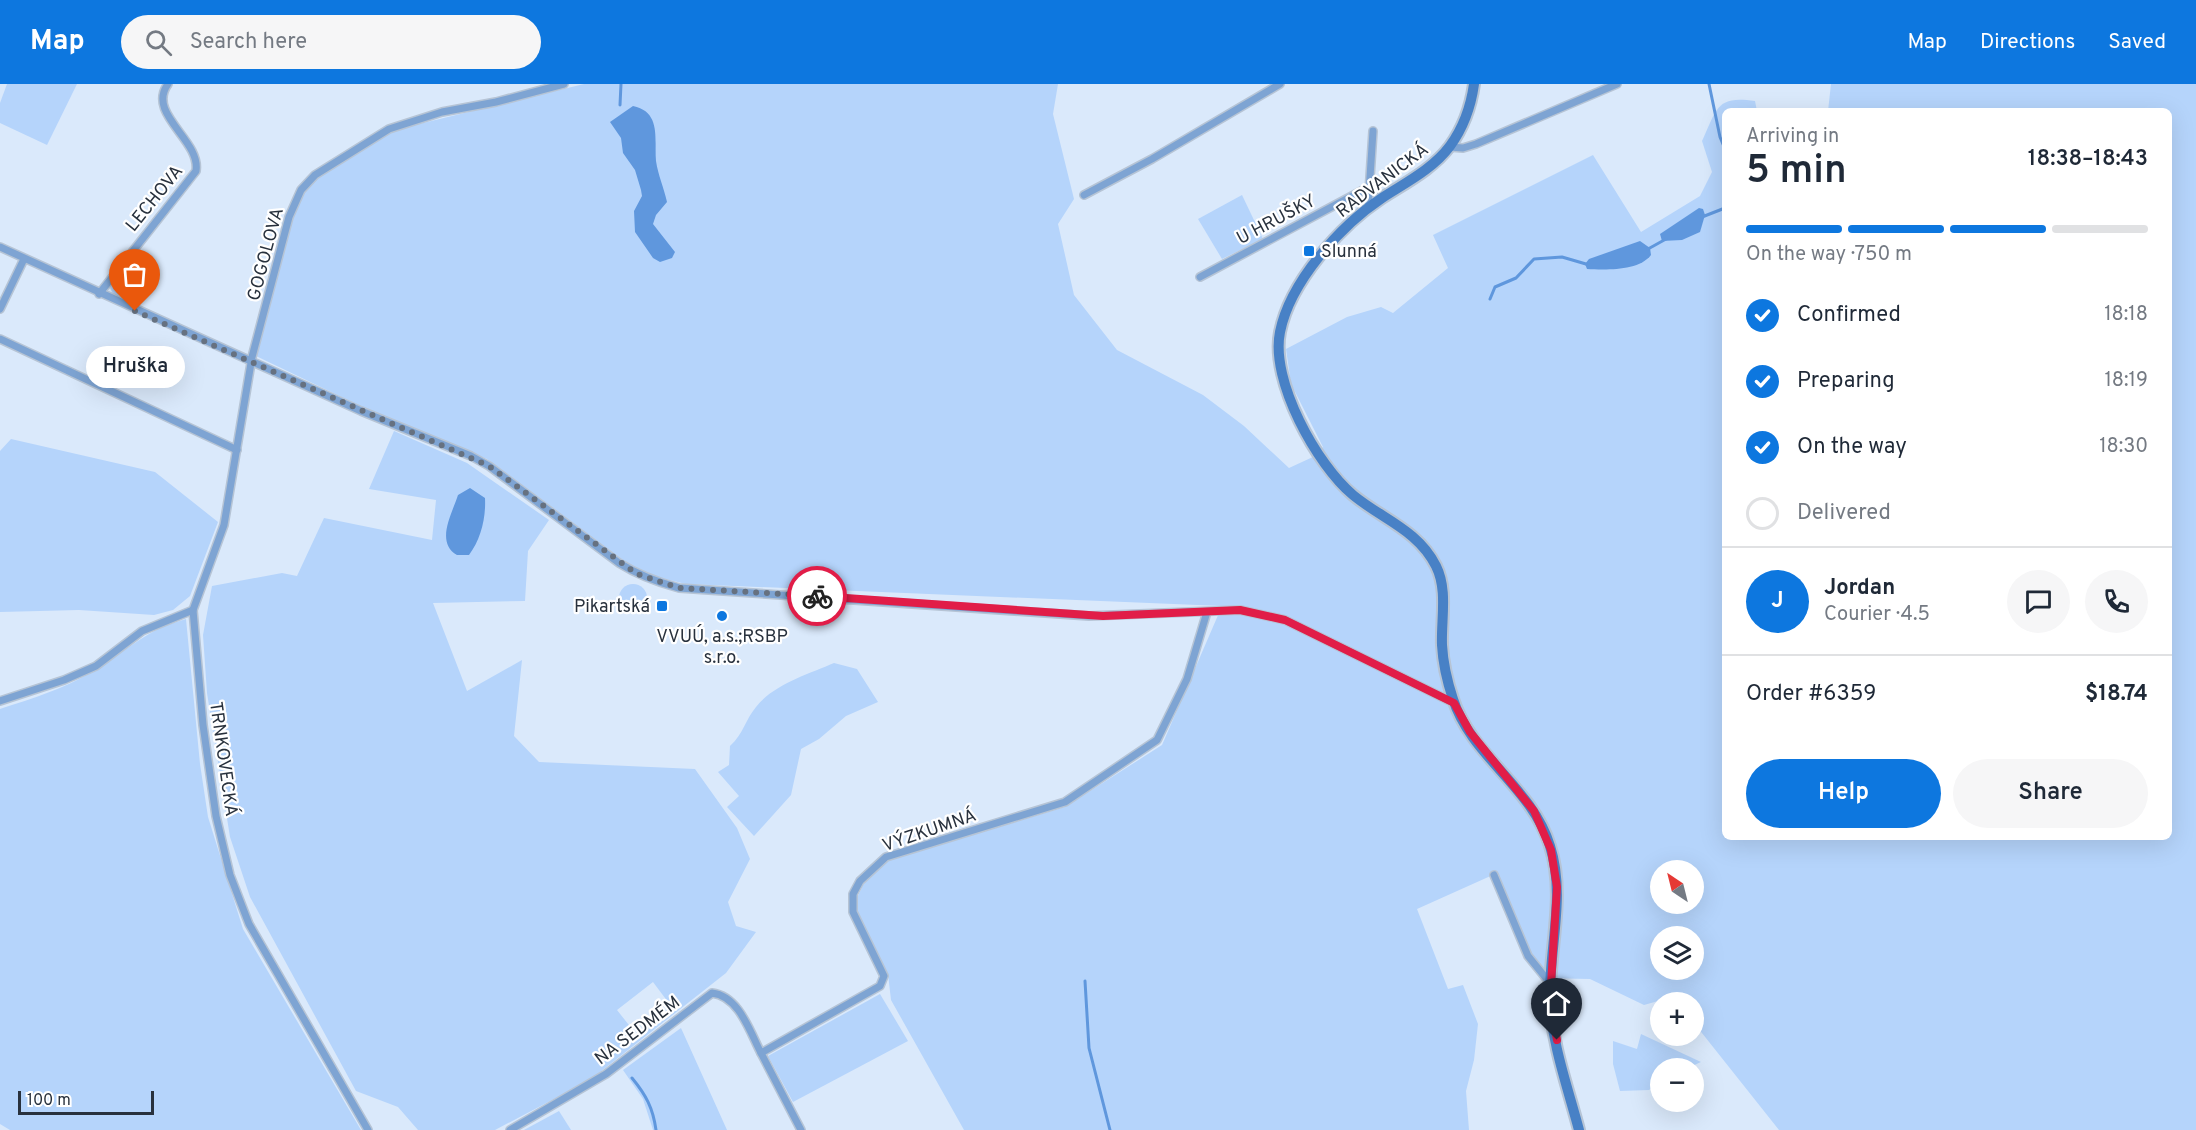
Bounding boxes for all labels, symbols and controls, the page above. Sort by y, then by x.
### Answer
search box [121,15,541,69]
text: Map [30,24,85,60]
icon: search [142,26,175,59]
text: Search here [190,29,307,56]
text: Map [1907,29,1947,56]
text: Directions [1980,29,2075,56]
text: Saved [2108,29,2166,56]
text: Arriving in [1746,124,1839,150]
street label: RADVANICKÁ [1331,137,1434,223]
text: 18:38–18:43 [2028,146,2148,173]
text: 5 min [1746,148,1847,197]
street label: LECHOVA [121,161,189,237]
street label: U HRUŠKY [1232,188,1320,251]
street label: GOGOLOVA [243,205,290,304]
place label: Slunná [1321,241,1377,264]
text: On the way · 750 m [1746,242,1912,268]
marker: Slunná [1302,244,1316,258]
pin [109,249,160,311]
icon: bag [118,258,151,291]
icon: check [1746,299,1779,332]
text: Confirmed [1797,302,1901,329]
text: 18:18 [2104,302,2148,328]
callout: Hruška [86,347,184,389]
text: Hruška [103,354,168,380]
icon: check [1746,365,1779,398]
text: Preparing [1797,368,1895,395]
text: 18:19 [2104,368,2148,394]
icon: check [1746,431,1779,464]
text: On the way [1797,434,1907,461]
text: 18:30 [2099,434,2148,460]
text: Delivered [1797,500,1891,527]
courier [787,566,847,626]
button: chat [2007,570,2070,633]
button: phone [2085,570,2148,633]
text: Jordan [1824,575,1895,602]
icon: bike [801,580,834,613]
text: J [1771,588,1784,615]
place label: Pikartská [574,596,650,619]
marker: Pikartská [655,599,669,613]
text: Courier · 4.5 [1824,602,1930,628]
marker: VVUÚ, a.s.;RSBP s.r.o. [715,609,729,623]
place label: VVUÚ, a.s.;RSBP s.r.o. [656,624,788,670]
text: Order #6359 [1746,681,1876,708]
text: $18.74 [2085,681,2148,708]
street label: TRNKOVECKÁ [203,700,244,818]
button: Help [1746,759,1941,828]
button: Share [1953,759,2148,828]
street label: VÝZKUMNÁ [879,803,979,858]
north arrow [1650,860,1704,914]
map controls [1650,860,1704,1112]
button: layers [1650,926,1704,980]
pin [1531,978,1582,1040]
icon: home [1540,987,1573,1020]
street label: NA SEDMÉM [589,990,685,1071]
button: + [1650,992,1704,1046]
button: − [1650,1058,1704,1112]
scale bar [18,1088,154,1116]
text: 100 m [27,1091,71,1111]

